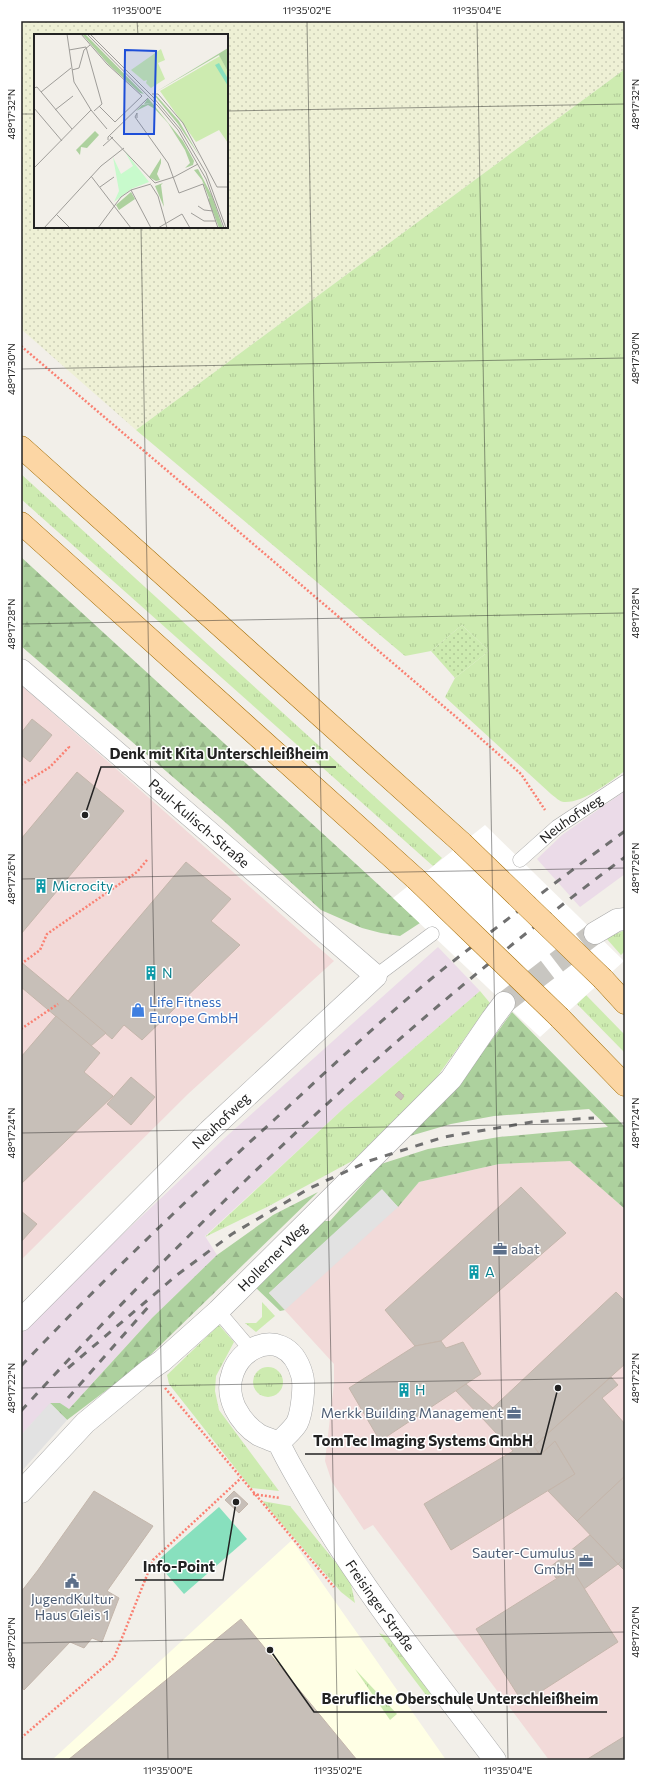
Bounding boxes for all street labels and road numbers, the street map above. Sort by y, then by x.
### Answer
street label: Paul-Kulisch-Straße [146,775,253,871]
street label: Neuhofweg [536,790,606,847]
street label: Neuhofweg [188,1089,253,1152]
street label: Hollerner Weg [234,1218,311,1295]
street label: Freisinger Straße [342,1556,419,1654]

